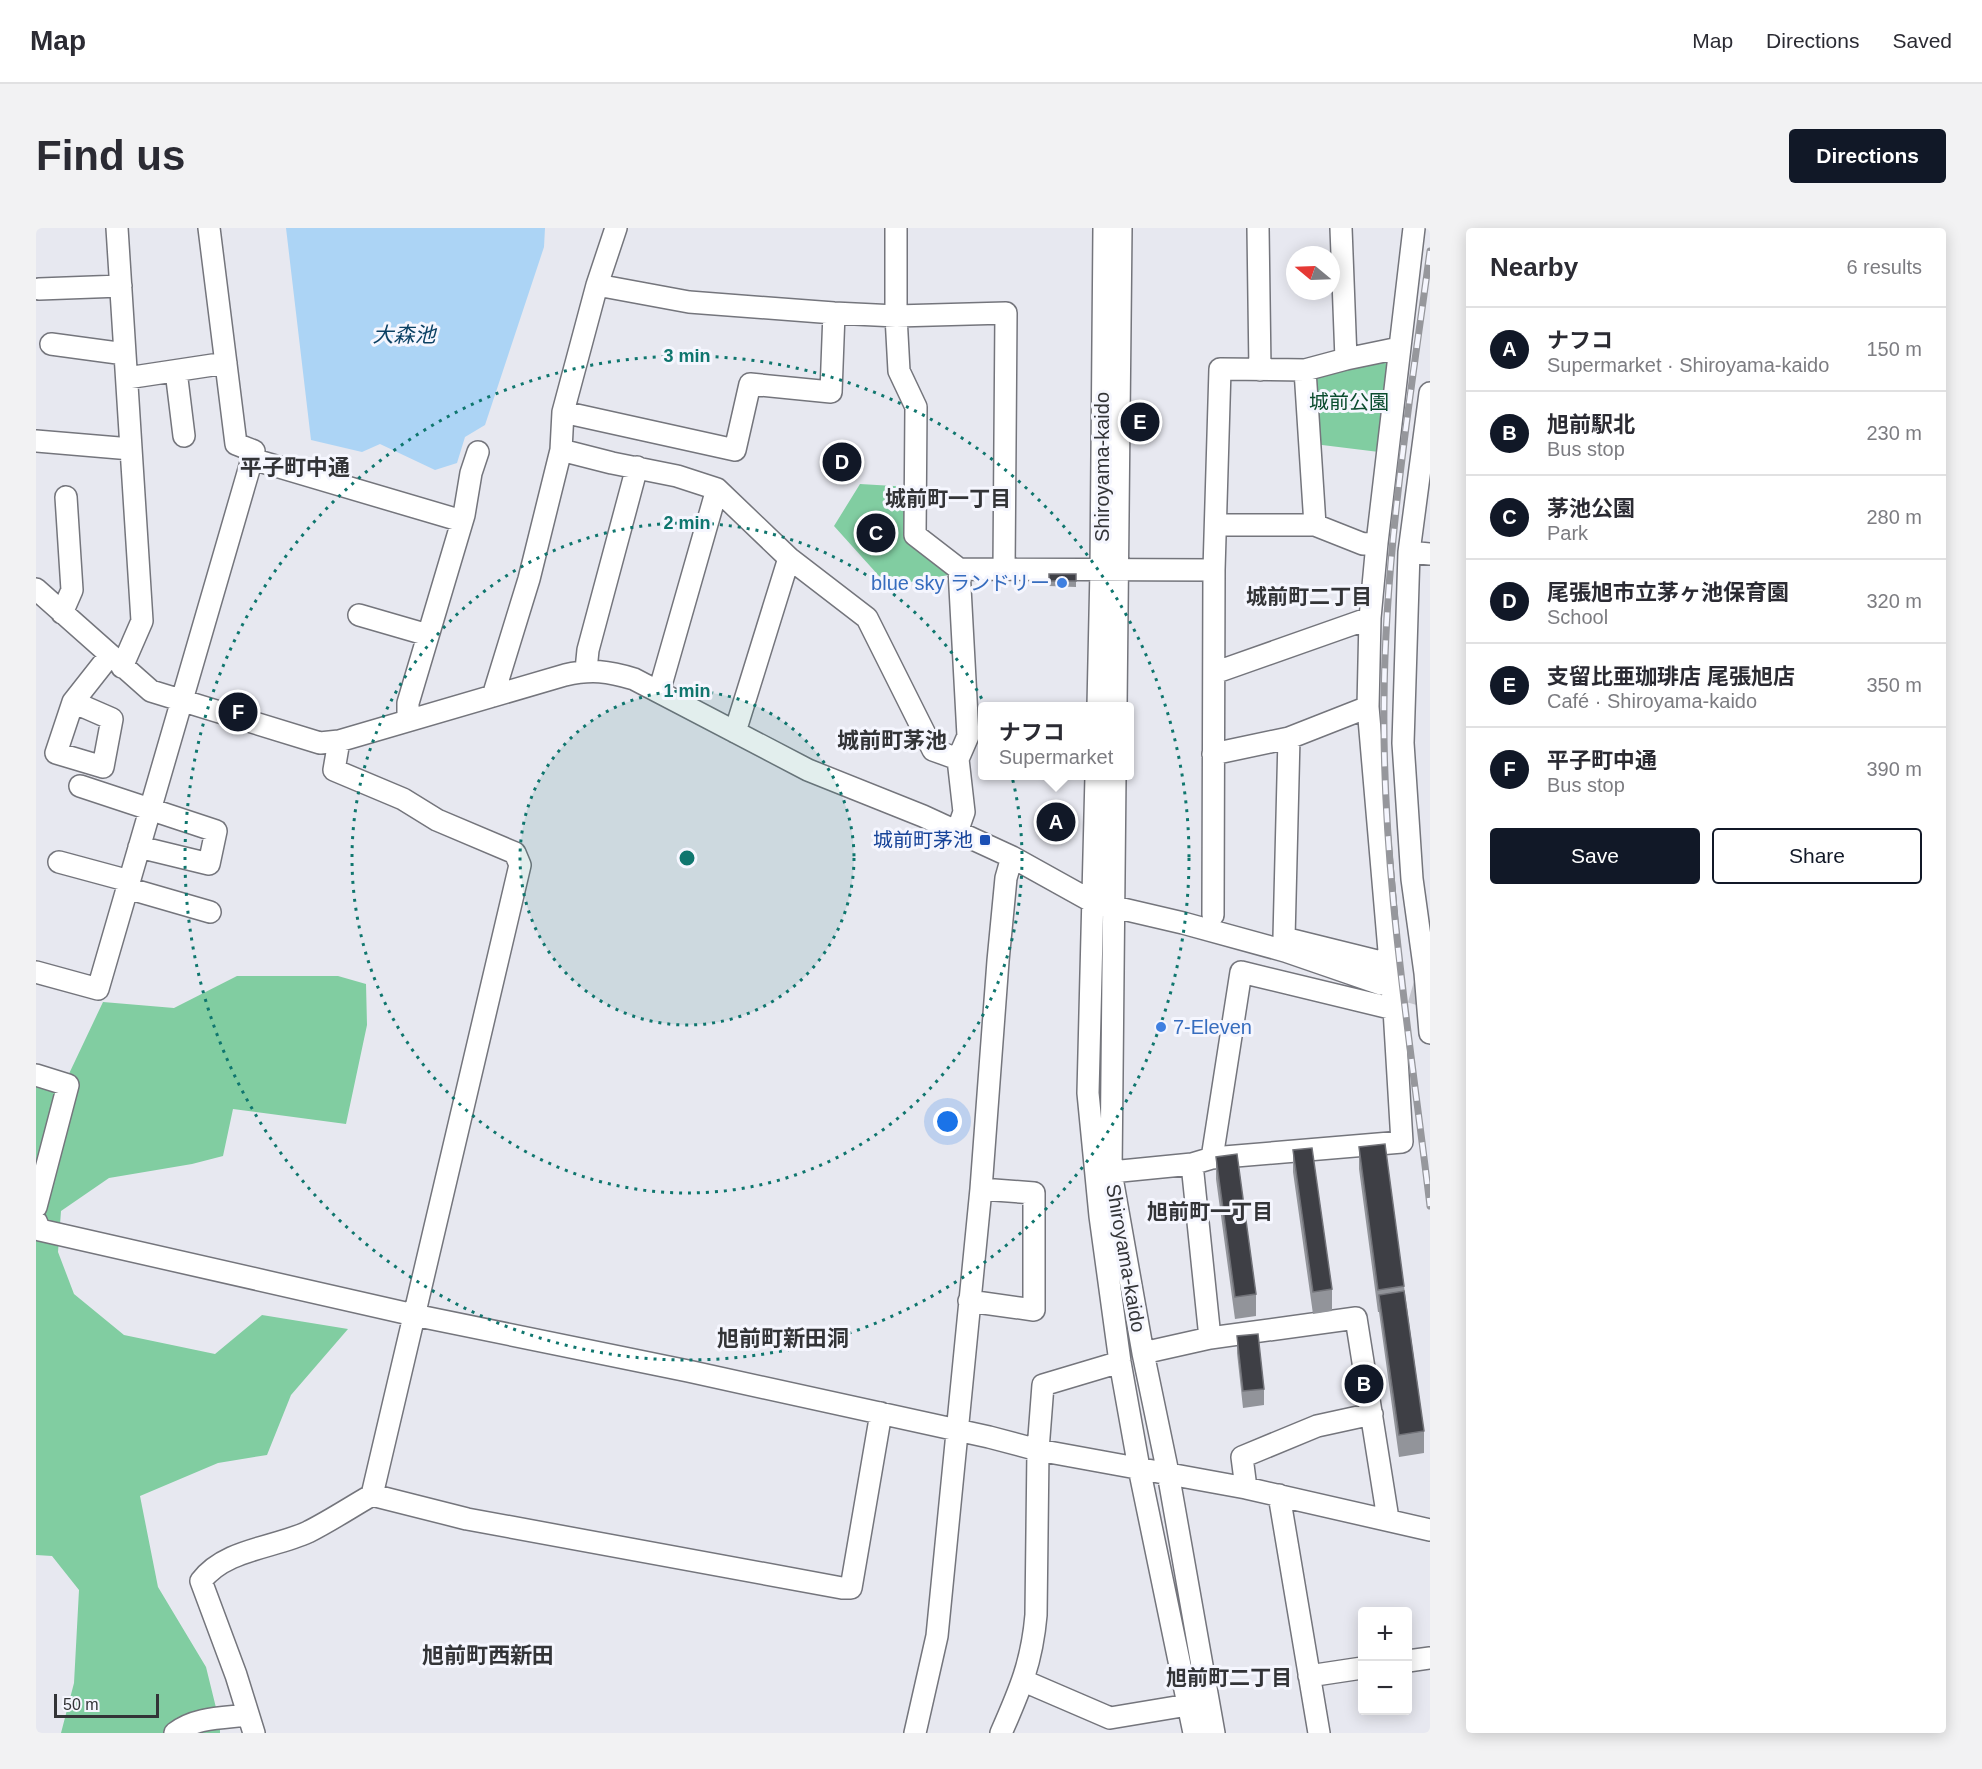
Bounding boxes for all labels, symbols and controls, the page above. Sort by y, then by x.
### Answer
text: Map [30,25,86,56]
text: Map [1692,29,1733,52]
text: Directions [1766,29,1859,52]
text: Saved [1892,29,1952,52]
button: Directions [1789,129,1946,183]
text: Find us [36,132,185,179]
north arrow [1286,246,1340,300]
text: Nearby [1490,252,1578,282]
text: 6 results [1846,256,1922,278]
water label: 大森池 [373,323,437,346]
text: ナフコ [1547,328,1613,353]
text: A [1502,338,1517,360]
text: 150 m [1866,338,1922,360]
text: 3 min [663,346,711,366]
text: Supermarket · Shiroyama-kaido [1547,354,1829,376]
park label: 城前公園 [1309,391,1389,413]
street label: Shiroyama-kaido [1091,392,1113,542]
pin: E [1120,400,1160,444]
text: 旭前駅北 [1547,412,1635,437]
text: B [1502,422,1517,444]
text: 230 m [1866,422,1922,444]
text: Bus stop [1547,438,1625,460]
pin: D [822,440,862,484]
district label: 平子町中通 [240,455,350,480]
district label: 城前町一丁目 [885,487,1011,510]
text: 茅池公園 [1547,496,1635,521]
text: C [1502,506,1517,528]
text: 280 m [1866,506,1922,528]
pin: C [856,510,896,556]
text: 2 min [663,513,711,533]
text: Park [1547,522,1588,544]
place label: blue sky ランドリー [871,572,1050,594]
marker: blue sky ランドリー [1055,576,1069,590]
text: 尾張旭市立茅ヶ池保育園 [1547,580,1789,605]
district label: 城前町二丁目 [1246,585,1372,608]
text: D [1502,590,1517,612]
text: 320 m [1866,590,1922,612]
text: School [1547,606,1608,628]
text: 支留比亜珈琲店 尾張旭店 [1547,664,1795,689]
text: E [1503,674,1516,696]
text: 350 m [1866,674,1922,696]
text: 1 min [663,681,711,701]
pin: F [218,690,258,734]
text: Café · Shiroyama-kaido [1547,690,1757,712]
popup [978,702,1134,780]
text: ナフコ [999,720,1065,745]
district label: 城前町茅池 [837,728,947,753]
text: Supermarket [999,746,1113,768]
text: 平子町中通 [1547,748,1657,773]
text: F [1503,758,1516,780]
text: 390 m [1866,758,1922,780]
text: Bus stop [1547,774,1625,796]
pin: A [1036,800,1076,844]
button: Save [1490,828,1700,884]
button: Share [1712,828,1922,884]
place label: 城前町茅池 [873,829,973,851]
marker: 城前町茅池 [978,833,992,847]
centre of rings [677,848,697,868]
place label: 7-Eleven [1173,1016,1252,1038]
marker: 7-Eleven [1154,1020,1168,1034]
your location [933,1107,962,1136]
street label: Shiroyama-kaido [1102,1182,1150,1334]
district label: 旭前町一丁目 [1147,1200,1273,1223]
district label: 旭前町新田洞 [717,1326,849,1351]
pin: B [1344,1362,1384,1406]
map controls [1358,1607,1412,1715]
button: + [1358,1607,1412,1661]
district label: 旭前町西新田 [422,1643,554,1668]
button: − [1358,1661,1412,1715]
district label: 旭前町二丁目 [1166,1666,1292,1689]
scale bar [54,1691,159,1718]
text: 50 m [63,1696,99,1713]

